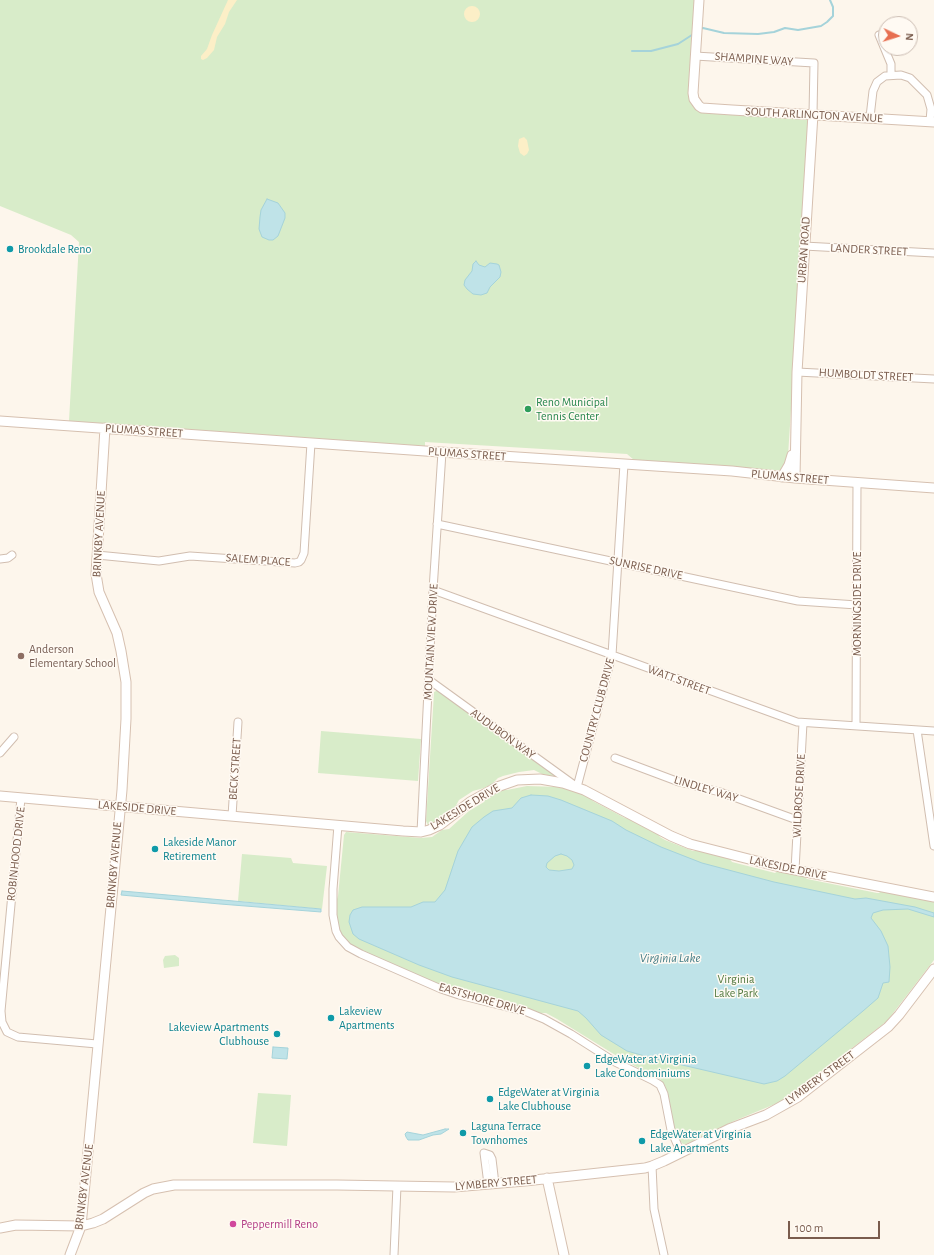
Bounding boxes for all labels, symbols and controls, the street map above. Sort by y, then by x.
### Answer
north arrow [878,16,918,56]
text: N [904,33,915,41]
street label: SHAMPINE WAY [714,49,794,69]
street label: SOUTH ARLINGTON AVENUE [745,104,883,126]
street label: URBAN ROAD [795,216,813,284]
street label: LANDER STREET [830,241,908,259]
place label: Brookdale Reno [18,242,91,256]
marker: Brookdale Reno [5,244,15,254]
street label: HUMBOLDT STREET [818,365,914,385]
place label: Reno Municipal Tennis Center [536,395,608,423]
marker: Reno Municipal Tennis Center [523,404,533,414]
street label: PLUMAS STREET [104,421,184,441]
street label: PLUMAS STREET [427,444,507,464]
street label: PLUMAS STREET [750,466,830,488]
street label: BRINKBY AVENUE [90,490,108,578]
street label: SALEM PLACE [225,551,291,569]
street label: MORNINGSIDE DRIVE [850,552,864,656]
street label: SUNRISE DRIVE [608,553,684,583]
street label: MOUNTAIN VIEW DRIVE [421,583,441,701]
place label: Anderson Elementary School [29,642,116,670]
marker: Anderson Elementary School [16,651,26,661]
street label: COUNTRY CLUB DRIVE [576,656,618,764]
street label: WATT STREET [646,662,712,698]
street label: AUDUBON WAY [468,706,538,762]
street label: BECK STREET [226,737,244,801]
street label: WILDROSE DRIVE [790,754,808,838]
street label: LINDLEY WAY [672,772,740,806]
street label: LAKESIDE DRIVE [428,781,502,833]
street label: LAKESIDE DRIVE [97,797,177,819]
street label: ROBINHOOD DRIVE [4,806,28,902]
street label: BRINKBY AVENUE [103,821,125,909]
place label: Lakeside Manor Retirement [163,835,236,863]
marker: Lakeside Manor Retirement [150,844,160,854]
street label: LAKESIDE DRIVE [748,853,828,883]
water label: Virginia Lake [640,950,700,966]
park label: Virginia Lake Park [714,972,758,1000]
street label: EASTSHORE DRIVE [437,980,527,1018]
place label: Lakeview Apartments [339,1004,395,1032]
marker: Lakeview Apartments [326,1013,336,1023]
place label: Lakeview Apartments Clubhouse [169,1020,269,1048]
marker: Lakeview Apartments Clubhouse [272,1029,282,1039]
street label: LYMBERY STREET [782,1048,858,1108]
place label: EdgeWater at Virginia Lake Condominiums [595,1052,696,1080]
marker: EdgeWater at Virginia Lake Condominiums [582,1061,592,1071]
place label: EdgeWater at Virginia Lake Clubhouse [498,1085,599,1113]
marker: EdgeWater at Virginia Lake Clubhouse [485,1094,495,1104]
place label: Laguna Terrace Townhomes [471,1119,541,1147]
place label: EdgeWater at Virginia Lake Apartments [650,1127,751,1155]
marker: Laguna Terrace Townhomes [458,1128,468,1138]
marker: EdgeWater at Virginia Lake Apartments [637,1136,647,1146]
street label: BRINKBY AVENUE [72,1143,96,1231]
street label: LYMBERY STREET [454,1172,538,1194]
scale bar [790,1213,882,1239]
place label: Peppermill Reno [241,1217,318,1231]
marker: Peppermill Reno [228,1219,238,1229]
text: 100 m [795,1222,823,1234]

